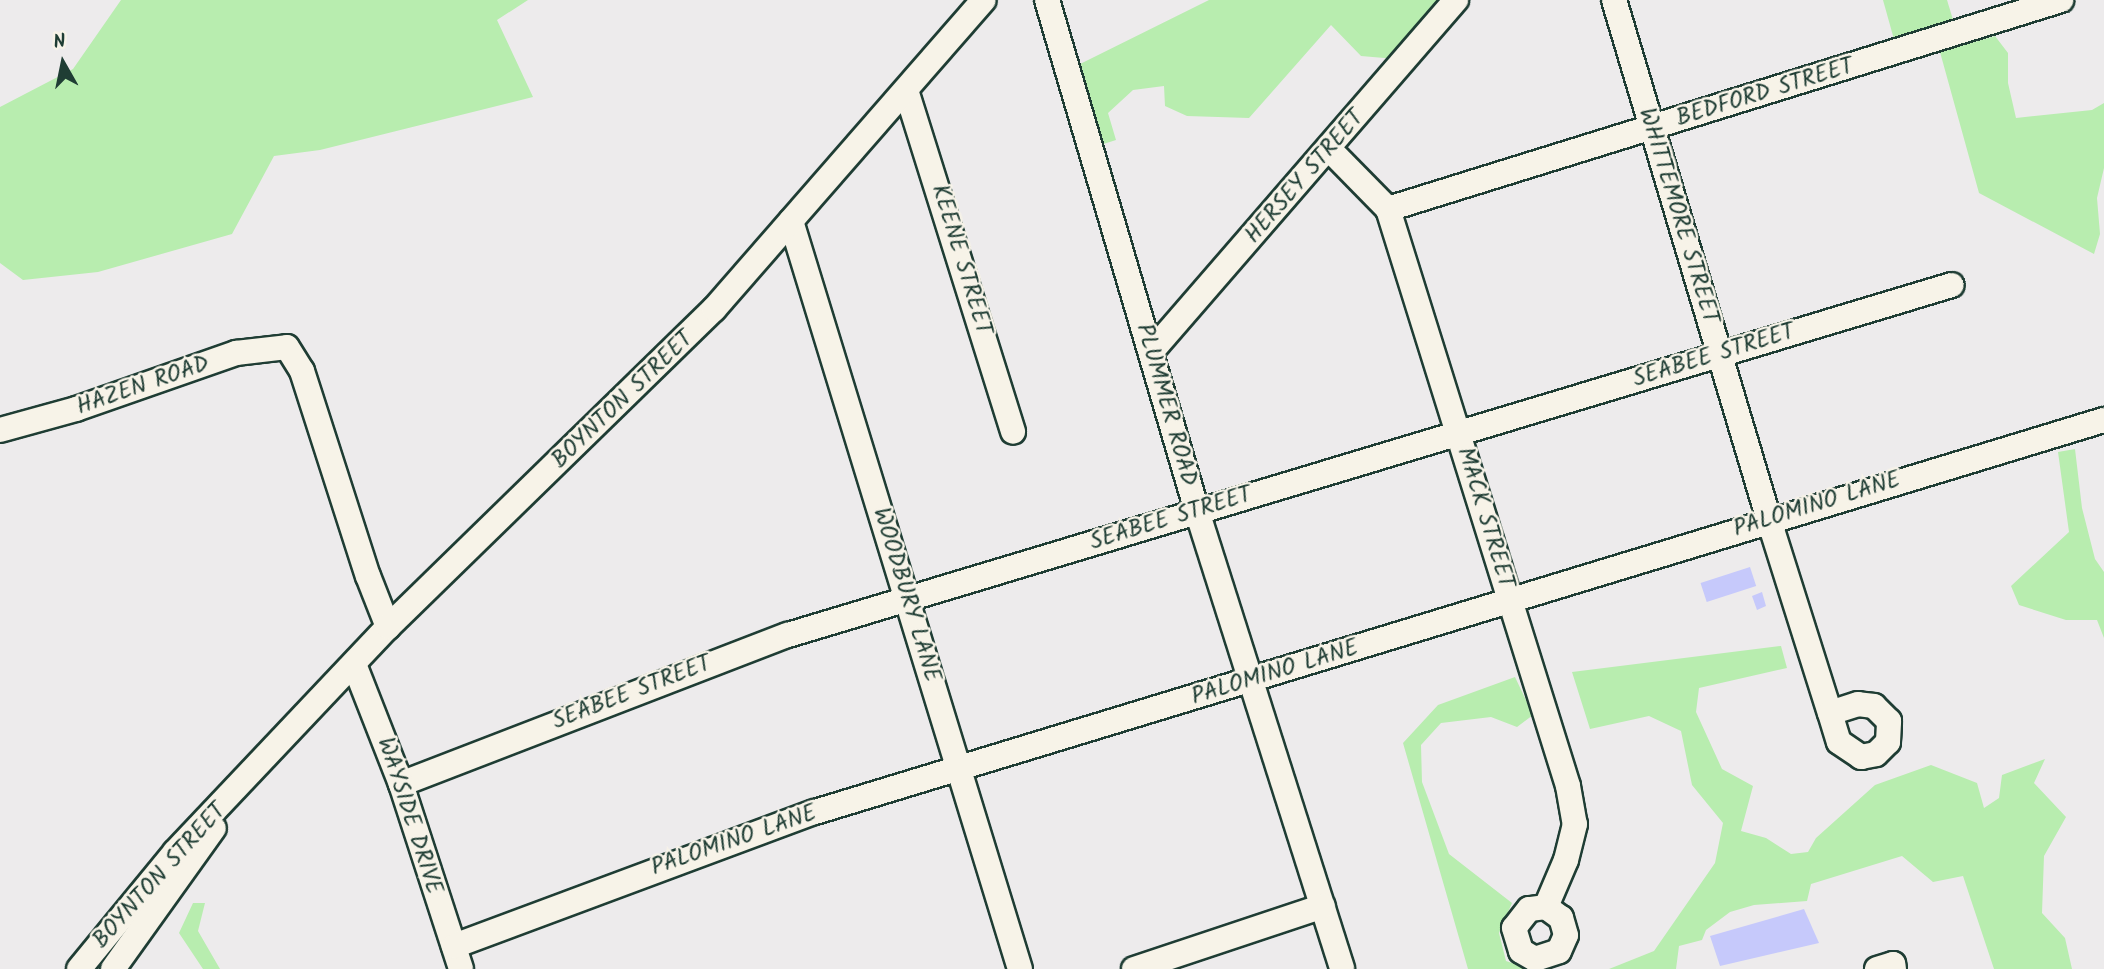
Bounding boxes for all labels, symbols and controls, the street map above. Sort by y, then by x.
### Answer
text: N [51,27,68,58]
north arrow [28,28,98,98]
street label: BEDFORD STREET [1673,53,1857,133]
street label: HERSEY STREET [1240,105,1370,249]
street label: WHITTEMORE STREET [1632,105,1724,327]
street label: KEENE STREET [925,181,997,339]
street label: SEABEE STREET [1630,318,1798,394]
street label: PLUMMER ROAD [1130,321,1202,489]
street label: BOYNTON STREET [547,326,699,474]
street label: HAZEN ROAD [73,350,213,422]
street label: MACK STREET [1450,444,1520,592]
street label: PALOMINO LANE [1730,467,1904,543]
street label: SEABEE STREET [1087,481,1255,557]
street label: WOODBURY LANE [866,504,946,686]
street label: PALOMINO LANE [1188,635,1362,711]
street label: SEABEE STREET [549,650,715,736]
street label: WAYSIDE DRIVE [371,734,447,898]
street label: BOYNTON STREET [88,798,232,954]
street label: PALOMINO LANE [648,800,820,882]

